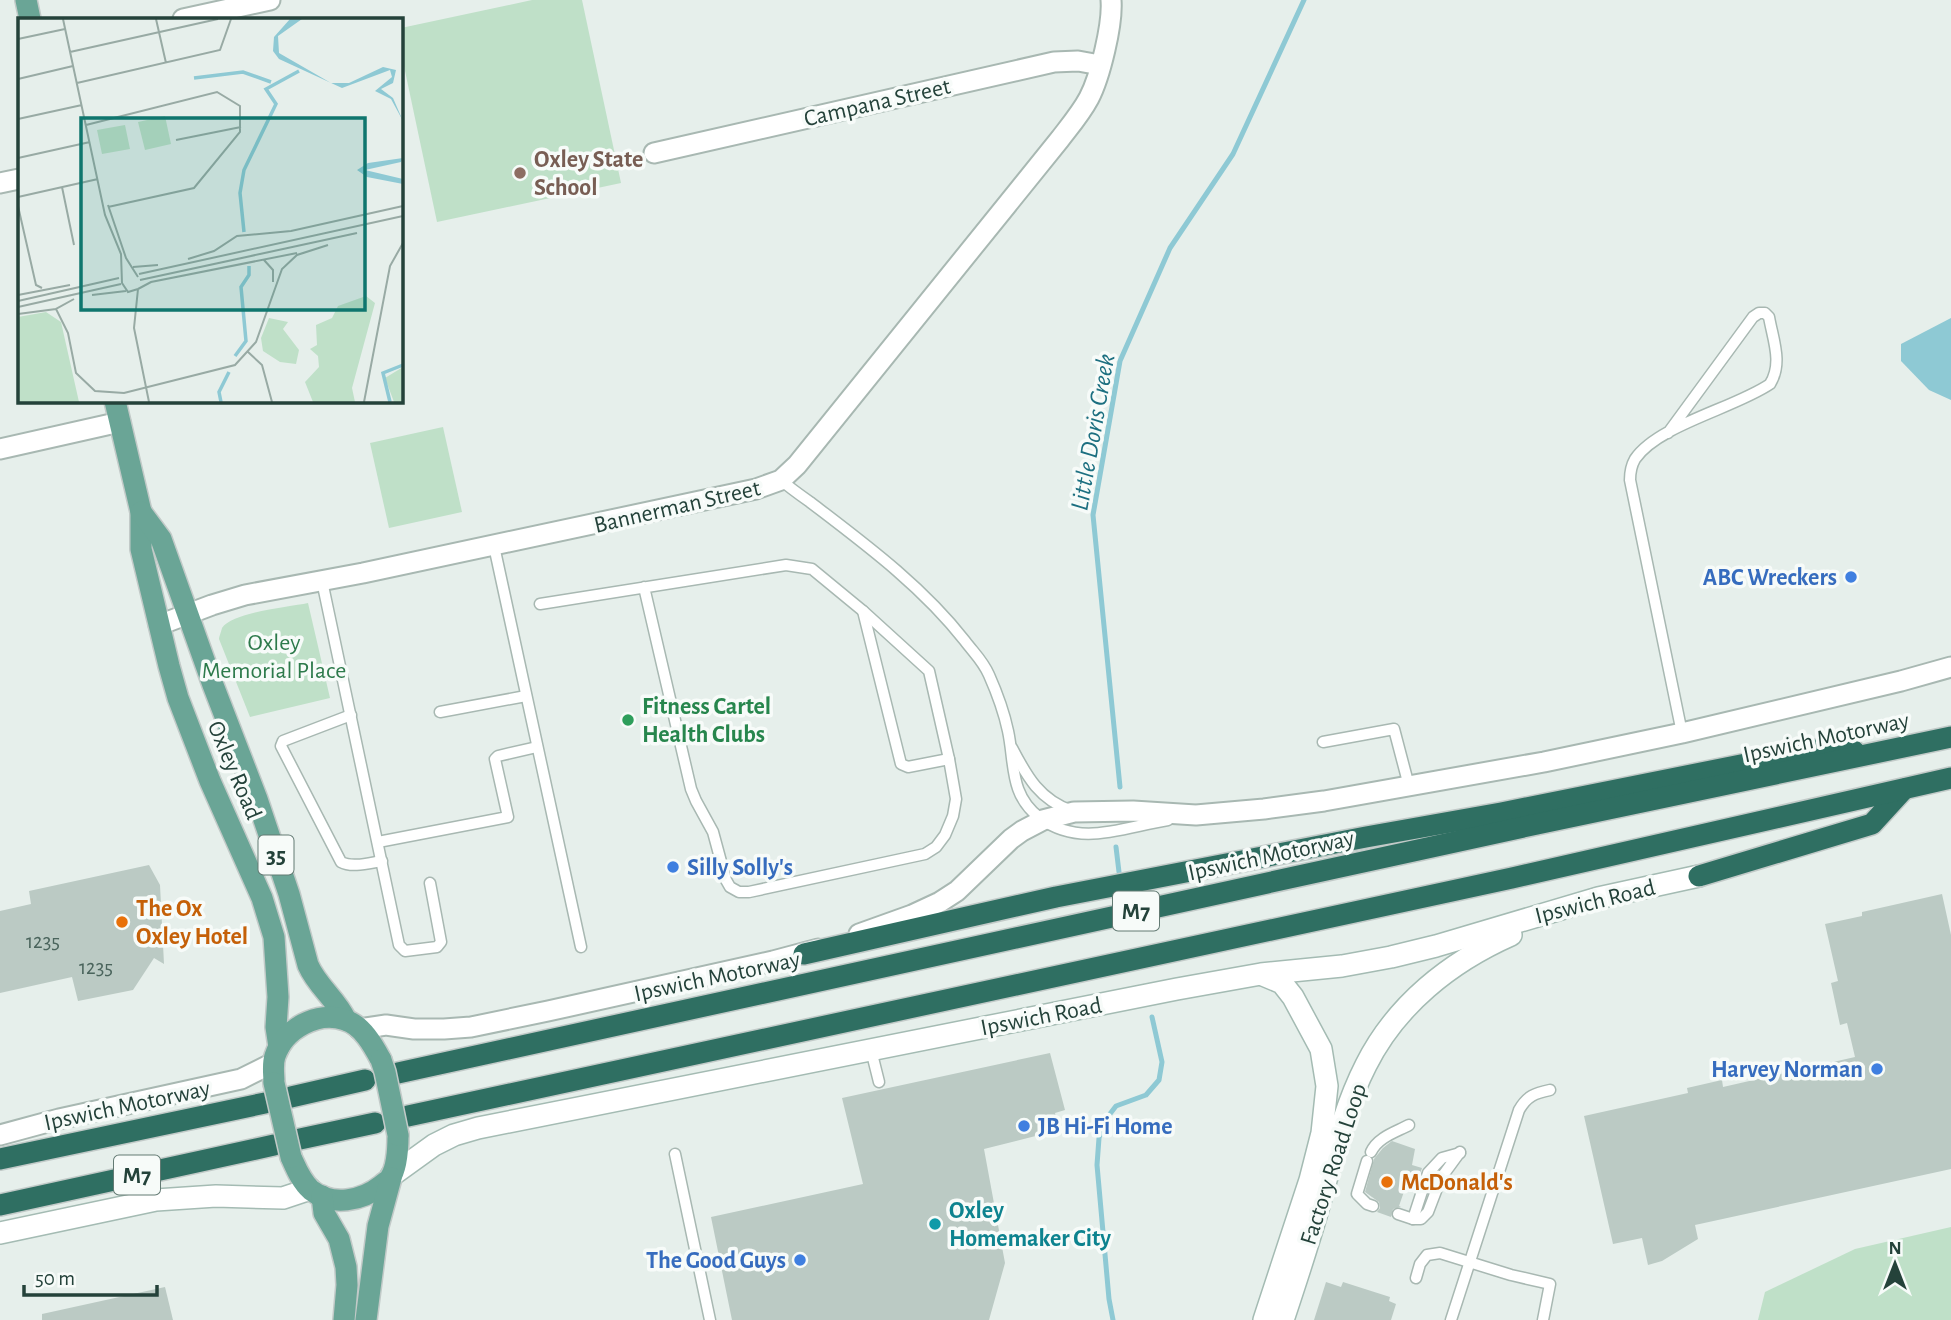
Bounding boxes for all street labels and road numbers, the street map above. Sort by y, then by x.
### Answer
street label: Campana Street [802,74,953,131]
street label: Bannerman Street [592,476,763,538]
street label: Ipswich Motorway [1741,709,1911,767]
street label: Oxley Road [203,718,266,823]
street label: Ipswich Motorway [1186,827,1356,885]
road number: 35 [258,835,294,874]
street label: Ipswich Road [1533,875,1658,928]
road number: M7 [1113,891,1159,930]
street label: Ipswich Motorway [632,948,802,1006]
street label: Ipswich Road [979,993,1104,1040]
street label: Ipswich Motorway [42,1077,212,1135]
street label: Factory Road Loop [1297,1081,1371,1248]
road number: M7 [114,1156,160,1194]

